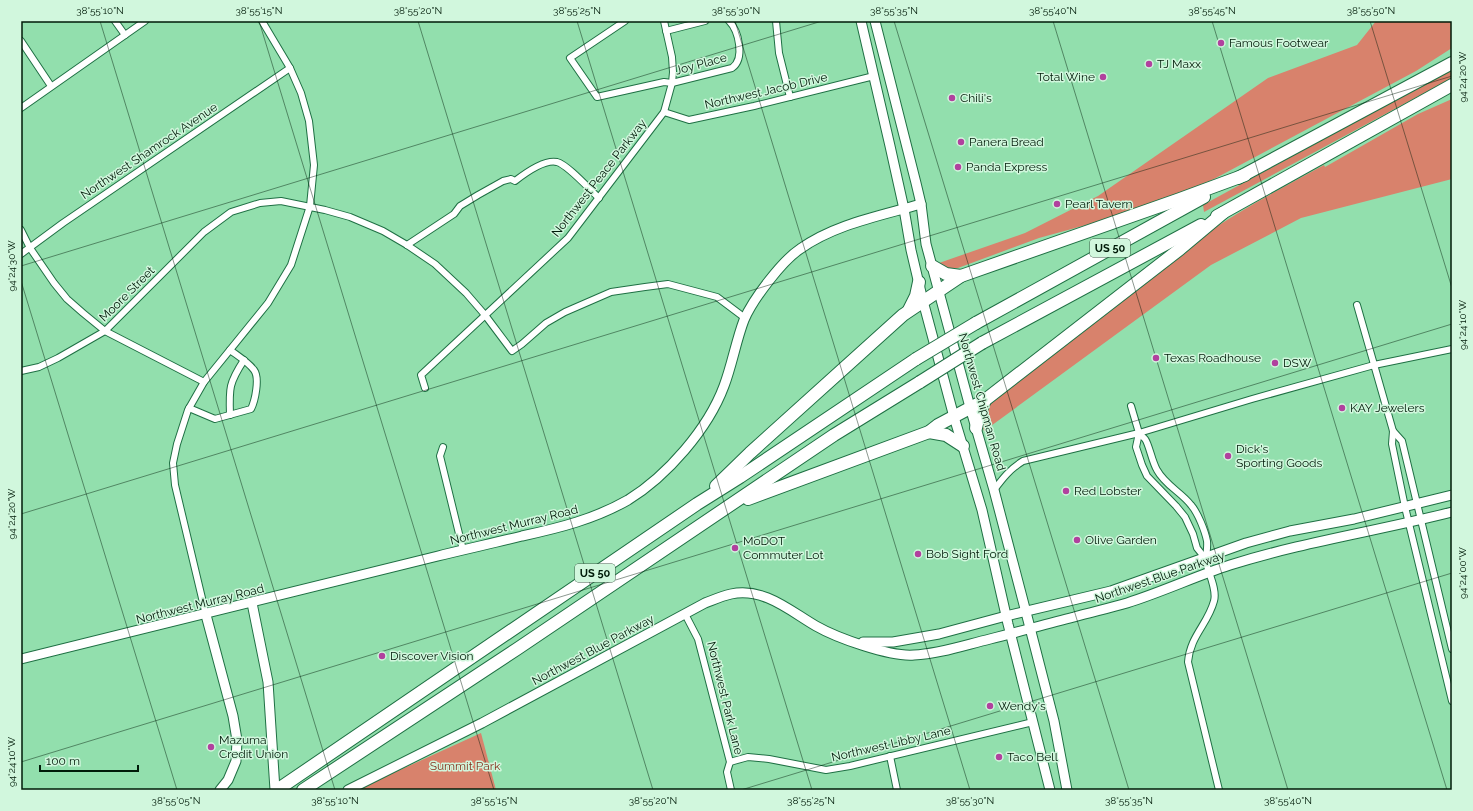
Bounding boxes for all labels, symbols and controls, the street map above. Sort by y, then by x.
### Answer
text: 38°55'10"N [76,5,124,16]
text: 38°55'15"N [236,5,282,16]
text: 38°55'20"N [394,5,442,16]
text: 38°55'25"N [553,5,601,16]
text: 38°55'30"N [712,5,760,16]
text: 38°55'35"N [870,5,918,16]
text: 38°55'40"N [1029,5,1077,16]
text: 38°55'45"N [1188,5,1236,16]
text: 38°55'50"N [1347,5,1395,16]
place label: Famous Footwear [1229,36,1329,50]
marker: Famous Footwear [1216,38,1226,48]
street label: Joy Place [674,50,728,78]
text: 94°24'20"W [1457,51,1468,103]
place label: TJ Maxx [1157,57,1201,71]
marker: TJ Maxx [1144,59,1154,69]
street label: Northwest Jacob Drive [703,70,829,112]
place label: Total Wine [1037,70,1095,84]
marker: Total Wine [1098,72,1108,82]
place label: Chili's [960,91,992,105]
marker: Chili's [947,93,957,103]
street label: Northwest Shamrock Avenue [78,100,220,202]
street label: Northwest Peace Parkway [549,116,650,240]
place label: Panera Bread [969,135,1044,149]
marker: Panera Bread [956,137,966,147]
place label: Panda Express [966,160,1048,174]
marker: Panda Express [953,162,963,172]
place label: Pearl Tavern [1065,197,1133,211]
marker: Pearl Tavern [1052,199,1062,209]
road number: US 50 [1090,239,1130,257]
text: 94°24'30"W [6,240,17,292]
street label: Moore Street [97,264,157,324]
text: 94°24'10"W [1457,299,1468,350]
street label: Northwest Chipman Road [956,332,1008,472]
place label: Texas Roadhouse [1164,351,1261,365]
marker: Texas Roadhouse [1151,353,1161,363]
place label: DSW [1283,356,1312,370]
marker: DSW [1270,358,1280,368]
place label: KAY Jewelers [1350,401,1425,415]
marker: KAY Jewelers [1337,403,1347,413]
place label: Dick's Sporting Goods [1236,442,1322,470]
marker: Dick's Sporting Goods [1223,451,1233,461]
place label: Red Lobster [1074,484,1142,498]
marker: Red Lobster [1061,486,1071,496]
text: 94°24'20"W [6,488,17,540]
street label: Northwest Murray Road [449,502,579,548]
place label: Olive Garden [1085,533,1157,547]
place label: MoDOT Commuter Lot [743,534,823,562]
marker: Olive Garden [1072,535,1082,545]
marker: MoDOT Commuter Lot [730,543,740,553]
text: 94°24'00"W [1457,546,1468,599]
place label: Bob Sight Ford [926,547,1008,561]
street label: Northwest Blue Parkway [1093,548,1227,606]
marker: Bob Sight Ford [913,549,923,559]
road number: US 50 [575,564,615,582]
street label: Northwest Murray Road [135,581,265,627]
street label: Northwest Blue Parkway [530,612,657,688]
street label: Northwest Park Lane [704,640,746,756]
place label: Discover Vision [390,649,474,663]
marker: Discover Vision [377,651,387,661]
place label: Wendy's [998,699,1046,713]
marker: Wendy's [985,701,995,711]
street label: Northwest Libby Lane [830,723,952,765]
place label: Mazuma Credit Union [219,733,288,761]
text: 94°24'10"W [6,736,17,787]
marker: Mazuma Credit Union [206,742,216,752]
scale bar [40,747,138,773]
place label: Taco Bell [1007,750,1059,764]
marker: Taco Bell [994,752,1004,762]
text: 100 m [46,754,80,768]
park label: Summit Park [430,759,501,773]
text: 38°55'05"N [152,795,200,806]
text: 38°55'10"N [311,795,359,806]
text: 38°55'15"N [471,795,517,806]
text: 38°55'20"N [629,795,677,806]
text: 38°55'25"N [787,795,835,806]
text: 38°55'30"N [946,795,994,806]
text: 38°55'35"N [1105,795,1153,806]
text: 38°55'40"N [1264,795,1312,806]

